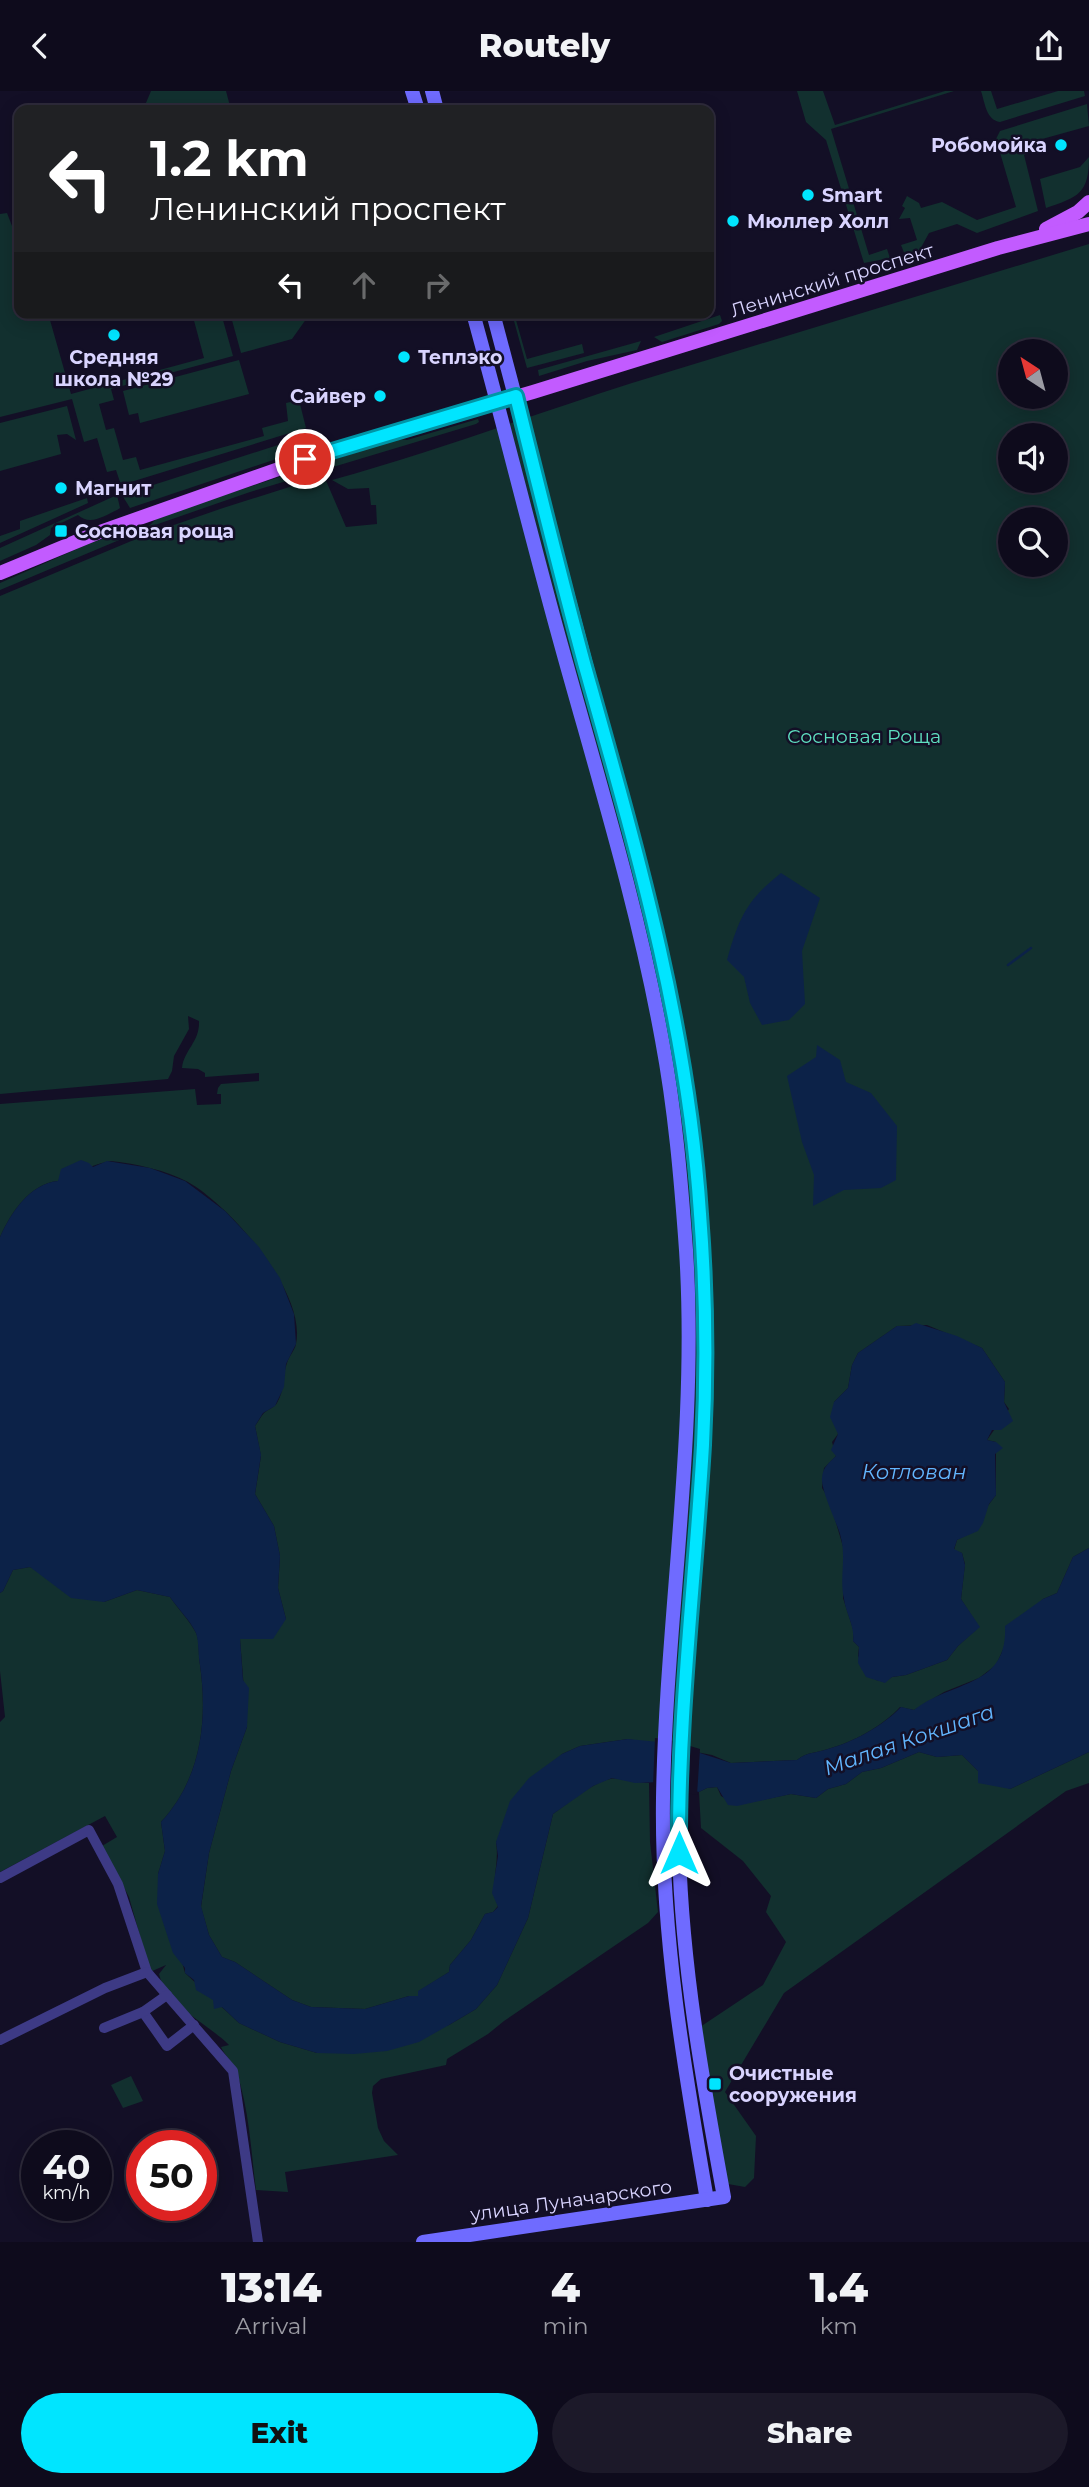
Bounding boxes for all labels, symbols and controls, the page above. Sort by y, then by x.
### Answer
text: Routely [479,26,610,65]
icon: back [21,27,59,65]
icon: share [1030,27,1068,65]
text: 1.2 km [150,129,309,188]
icon: left [35,133,126,224]
place label: Робомойка [931,134,1047,157]
marker: Робомойка [1053,137,1069,153]
place label: Smart [822,184,883,207]
marker: Smart [800,187,816,203]
text: Ленинский проспект [150,189,506,228]
place label: Мюллер Холл [747,210,889,233]
marker: Мюллер Холл [725,213,741,229]
street label: Ленинский проспект [728,239,937,322]
icon: left [272,266,310,304]
icon: ahead [345,266,383,304]
icon: right [418,266,456,304]
marker: Средняя школа №29 [106,327,122,343]
north arrow [998,339,1068,409]
map controls [998,339,1068,577]
place label: Средняя школа №29 [55,346,173,391]
place label: Теплэко [418,346,503,369]
marker: Теплэко [396,349,412,365]
place label: Сайвер [290,385,366,408]
marker: Сайвер [372,388,388,404]
button: sound [998,423,1068,493]
pin [275,429,335,489]
icon: arrive [286,440,324,478]
place label: Магнит [75,477,152,500]
marker: Магнит [53,480,69,496]
button: search [998,507,1068,577]
place label: Сосновая роща [75,520,234,543]
marker: Сосновая роща [53,523,69,539]
park label: Сосновая Роща [787,725,941,748]
water label: Котлован [862,1459,966,1484]
water label: Малая Кокшага [820,1699,997,1780]
position arrow [642,1816,716,1890]
place label: Очистные сооружения [729,2062,857,2107]
marker: Очистные сооружения [707,2076,723,2092]
speed limit sign: 50 [126,2130,217,2221]
text: 40 [43,2145,90,2188]
street label: улица Луначарского [468,2175,673,2226]
text: km/h [42,2182,91,2204]
text: 13:14 [221,2261,322,2313]
text: 4 [551,2261,580,2313]
text: 1.4 [810,2261,868,2313]
text: Arrival [235,2312,308,2340]
text: min [542,2312,589,2340]
text: km [820,2312,858,2340]
button: Exit [21,2393,538,2473]
button: Share [552,2393,1068,2473]

